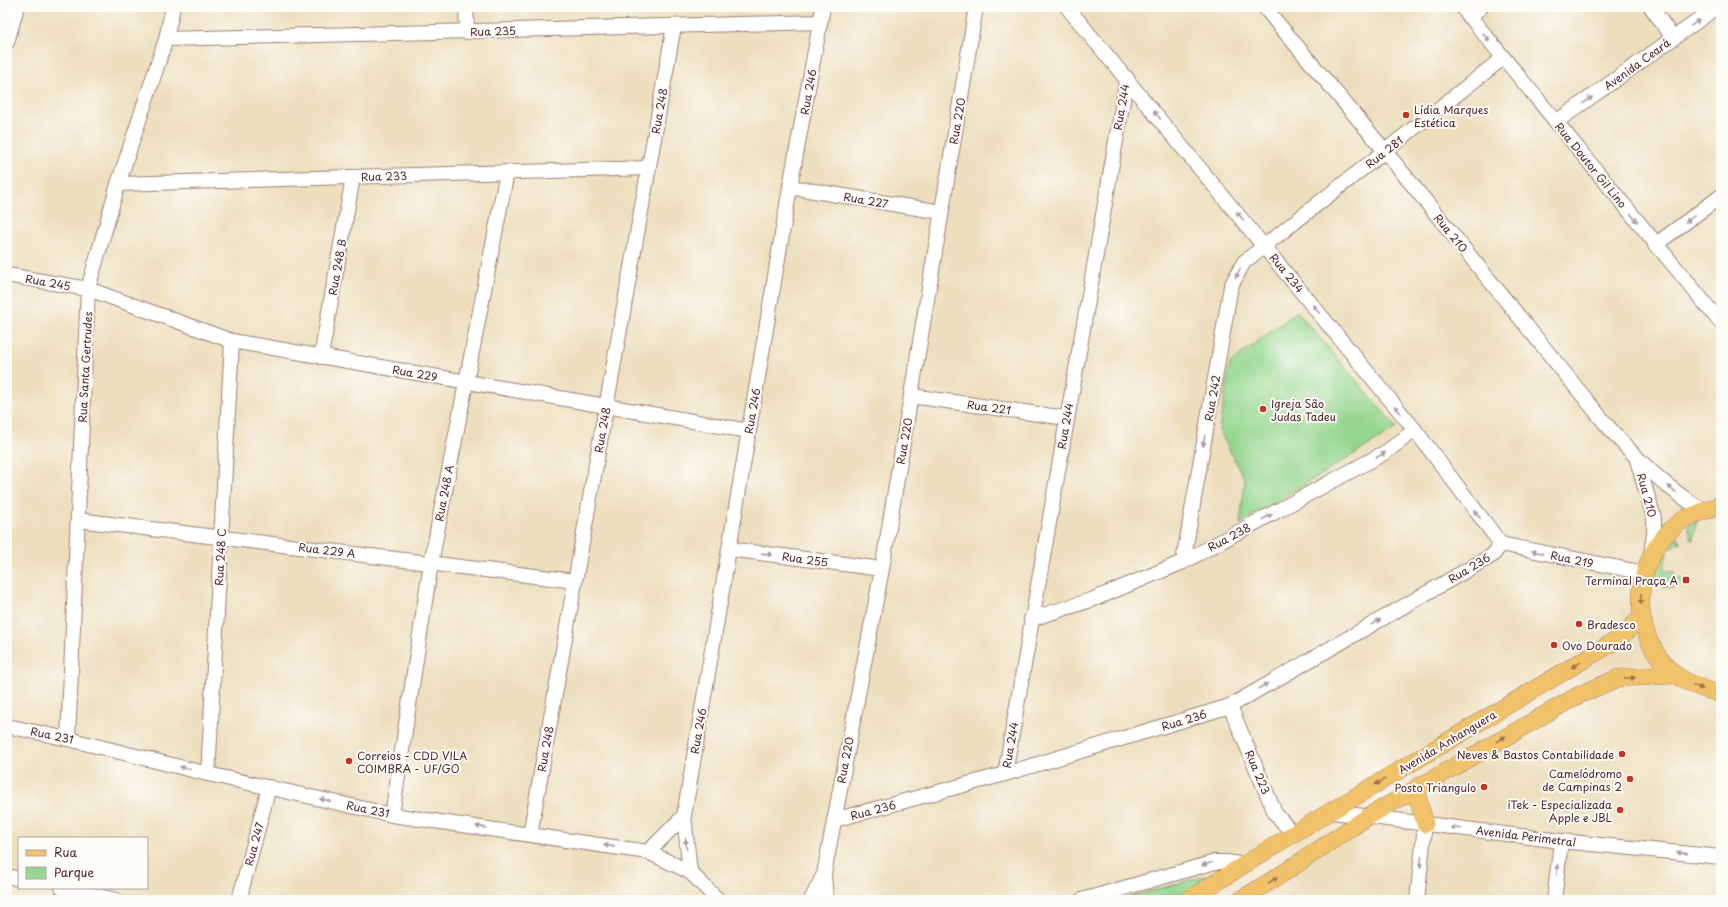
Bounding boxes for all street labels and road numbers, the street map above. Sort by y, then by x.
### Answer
street label: Rua 235 [470,22,516,40]
street label: Avenida Ceará [1600,34,1674,94]
street label: Rua 246 [796,68,820,116]
street label: Rua 244 [1109,83,1133,131]
street label: Rua 248 [647,87,671,135]
street label: Rua 220 [945,96,969,146]
street label: Rua Doutor Gil Lino [1551,119,1631,211]
street label: Rua 281 [1361,132,1407,172]
street label: Rua 233 [361,167,407,185]
street label: Rua 227 [842,188,890,212]
street label: Rua 210 [1430,210,1472,256]
street label: Rua 248 B [324,237,350,297]
street label: Rua 234 [1266,250,1308,296]
street label: Rua 245 [24,270,72,294]
street label: Rua Santa Gertrudes [74,311,96,423]
street label: Rua 229 [391,361,439,385]
street label: Rua 242 [1200,373,1224,422]
street label: Rua 246 [740,387,764,435]
street label: Rua 221 [966,396,1012,419]
street label: Rua 244 [1053,402,1077,450]
street label: Rua 248 [590,406,614,454]
street label: Rua 220 [892,416,916,466]
street label: Rua 248 A [430,463,458,523]
street label: Rua 210 [1633,471,1661,519]
street label: Rua 238 [1205,519,1253,555]
street label: Rua 248 C [210,528,230,586]
street label: Rua 229 A [298,538,357,562]
street label: Rua 219 [1549,546,1595,572]
street label: Rua 255 [781,547,829,571]
street label: Rua 236 [1445,549,1493,587]
street label: Rua 236 [1159,705,1209,735]
street label: Avenida Anhanguera [1395,706,1500,778]
street label: Rua 246 [686,707,710,755]
street label: Rua 244 [998,721,1022,769]
street label: Rua 231 [29,722,75,748]
street label: Rua 248 [533,725,557,773]
street label: Rua 220 [832,735,858,785]
street label: Rua 223 [1241,747,1275,797]
street label: Rua 231 [345,796,391,822]
street label: Rua 236 [848,796,898,824]
street label: Rua 247 [240,820,268,868]
street label: Avenida Perimetral [1475,821,1577,851]

